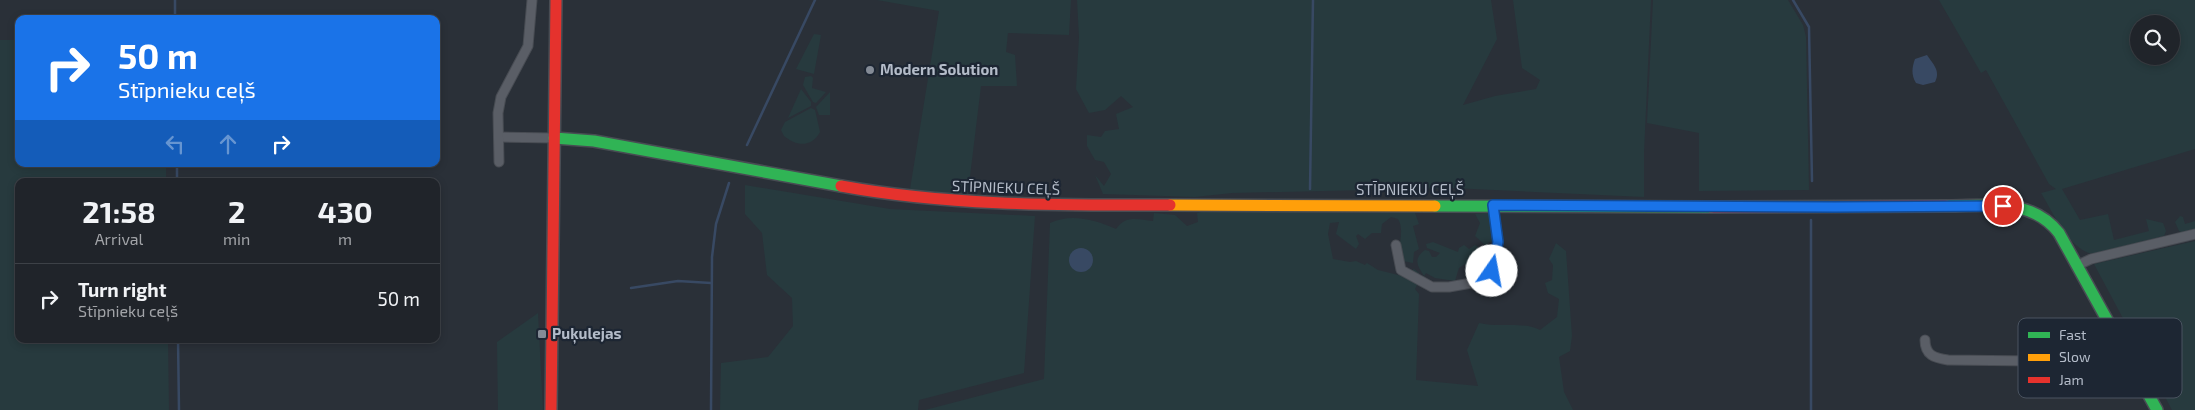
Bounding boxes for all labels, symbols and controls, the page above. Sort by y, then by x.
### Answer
map controls [2130,15,2180,65]
button: search [2130,15,2180,65]
text: 50 m [118,34,198,76]
icon: right [35,35,100,100]
place label: Modern Solution [880,60,998,78]
marker: Modern Solution [864,64,876,76]
text: Stīpnieku ceļš [118,76,256,102]
icon: left [161,130,189,158]
icon: ahead [214,130,242,158]
icon: right [267,130,295,158]
street label: STĪPNIEKU CEĻŠ [952,176,1060,200]
street label: STĪPNIEKU CEĻŠ [1356,180,1464,200]
pin [1982,185,2024,227]
icon: arrive [1989,192,2017,220]
text: 21:58 [82,193,156,229]
text: 2 [228,193,245,229]
text: 430 [318,193,373,229]
text: Arrival [95,229,143,248]
text: min [223,229,250,248]
text: m [338,229,352,248]
position arrow [1465,244,1517,296]
text: Turn right [78,278,166,301]
icon: right [35,285,63,313]
text: 50 m [377,287,420,310]
text: Stīpnieku ceļš [78,301,178,320]
legend [2018,318,2182,398]
place label: Puķulejas [552,324,622,344]
text: Fast [2059,326,2086,343]
marker: Puķulejas [536,328,548,340]
text: Slow [2059,348,2091,365]
text: Jam [2059,371,2084,388]

